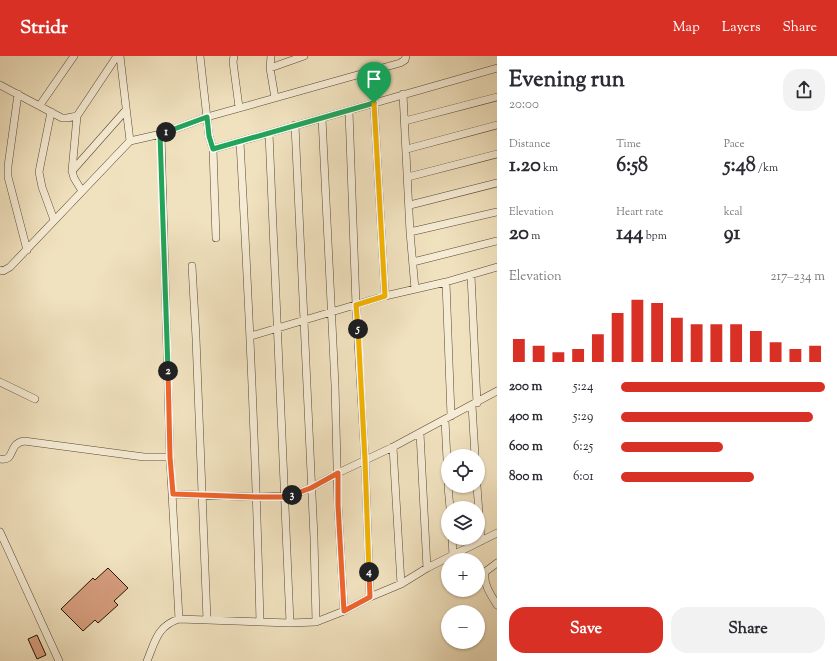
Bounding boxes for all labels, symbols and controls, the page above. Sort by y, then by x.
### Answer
text: Stridr [20,15,68,42]
text: Map [673,18,700,38]
text: Layers [722,18,760,38]
text: Share [782,18,817,38]
pin [357,62,391,103]
text: Evening run [509,65,625,97]
icon: arrive [363,68,385,90]
button: share [783,69,825,111]
text: 20:00 [509,96,539,114]
pin: 1 [156,122,176,142]
text: 1 [164,124,168,140]
text: Distance [509,136,550,152]
text: Time [616,136,641,152]
text: Pace [724,136,745,152]
text: 1.20 [509,152,541,181]
text: 6:58 [616,152,648,181]
text: 5:48 [724,152,756,181]
text: km [541,160,558,176]
text: /km [756,160,778,176]
text: Elevation [509,204,554,220]
text: Heart rate [616,204,663,220]
text: kcal [724,204,743,220]
text: 20 [509,220,529,249]
text: 144 [616,220,643,249]
text: 91 [724,220,740,249]
text: m [529,228,540,244]
text: bpm [643,228,667,244]
text: Elevation [509,268,562,286]
text: 217–234 m [770,268,825,286]
pin: 5 [348,319,368,339]
text: 5 [356,321,360,337]
pin: 2 [158,361,178,381]
text: 2 [165,363,171,379]
text: 200 m [509,378,542,396]
text: 5:24 [573,378,593,396]
text: 400 m [509,408,543,426]
text: 5:29 [573,408,593,426]
text: 600 m [509,438,543,456]
text: 6:25 [573,438,593,456]
map controls [441,449,485,649]
button: locate [441,449,485,493]
text: 800 m [509,468,543,486]
text: 6:01 [573,468,594,486]
pin: 3 [282,485,302,505]
text: 3 [290,487,294,503]
button: layers [441,501,485,545]
button: + [441,553,485,597]
pin: 4 [359,562,379,582]
text: 4 [366,564,372,580]
button: − [441,605,485,649]
button: Save [509,607,663,653]
button: Share [671,607,825,653]

